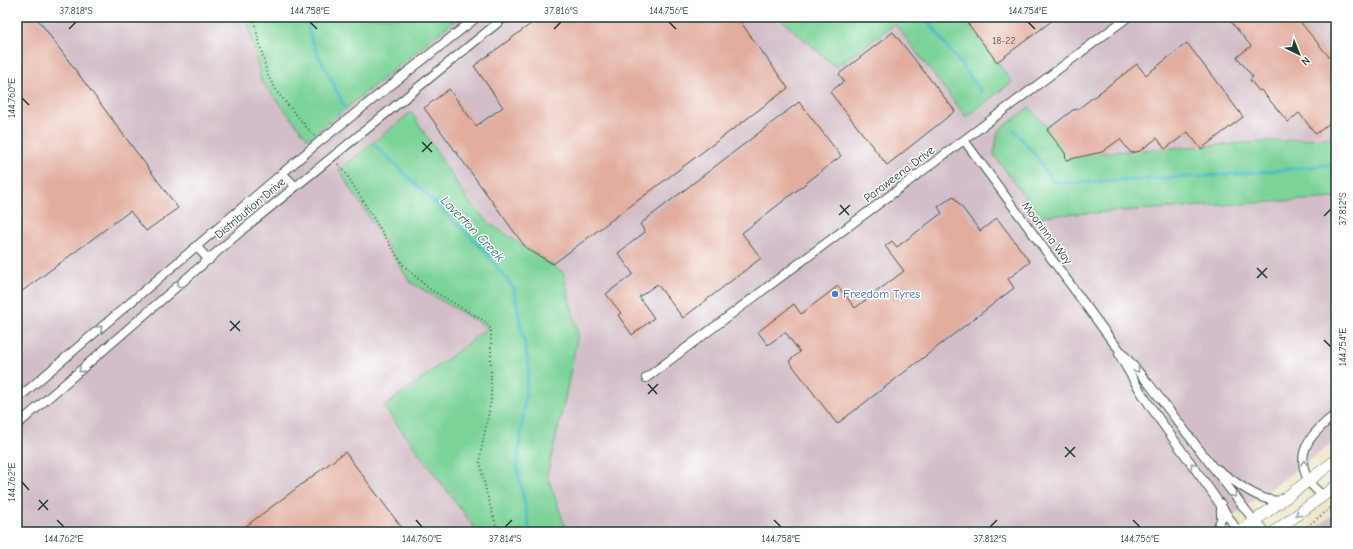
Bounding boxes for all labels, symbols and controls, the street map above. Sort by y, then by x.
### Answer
text: 37.818°S [59,5,93,17]
text: 144.758°E [291,5,329,17]
text: 37.816°S [544,5,578,17]
text: 144.756°E [649,5,689,17]
text: 144.754°E [1009,5,1047,17]
north arrow [1279,34,1319,74]
house number: 18-22 [992,35,1016,47]
text: N [1298,54,1313,68]
text: 144.760°E [6,78,18,118]
street label: Paraweena Drive [861,143,937,205]
street label: Distribution Drive [212,174,288,242]
text: 37.812°S [1337,192,1349,226]
water label: Laverton Creek [438,193,508,264]
street label: Moorinna Way [1019,199,1075,268]
one-way arrow [176,281,184,288]
place label: Freedom Tyres [843,287,920,301]
marker: Freedom Tyres [830,289,840,299]
one-way arrow [95,326,102,333]
text: 144.754°E [1337,328,1349,366]
one-way arrow [78,365,85,372]
one-way arrow [1133,366,1140,373]
one-way arrow [1300,460,1308,466]
text: 144.762°E [6,463,18,501]
one-way arrow [1191,463,1198,470]
one-way arrow [1229,491,1236,498]
one-way arrow [1296,509,1303,516]
text: 144.762°E [45,533,83,545]
text: 144.760°E [402,533,442,545]
text: 37.814°S [488,533,522,545]
text: 144.758°E [762,533,800,545]
text: 37.812°S [973,533,1007,545]
text: 144.756°E [1120,533,1160,545]

